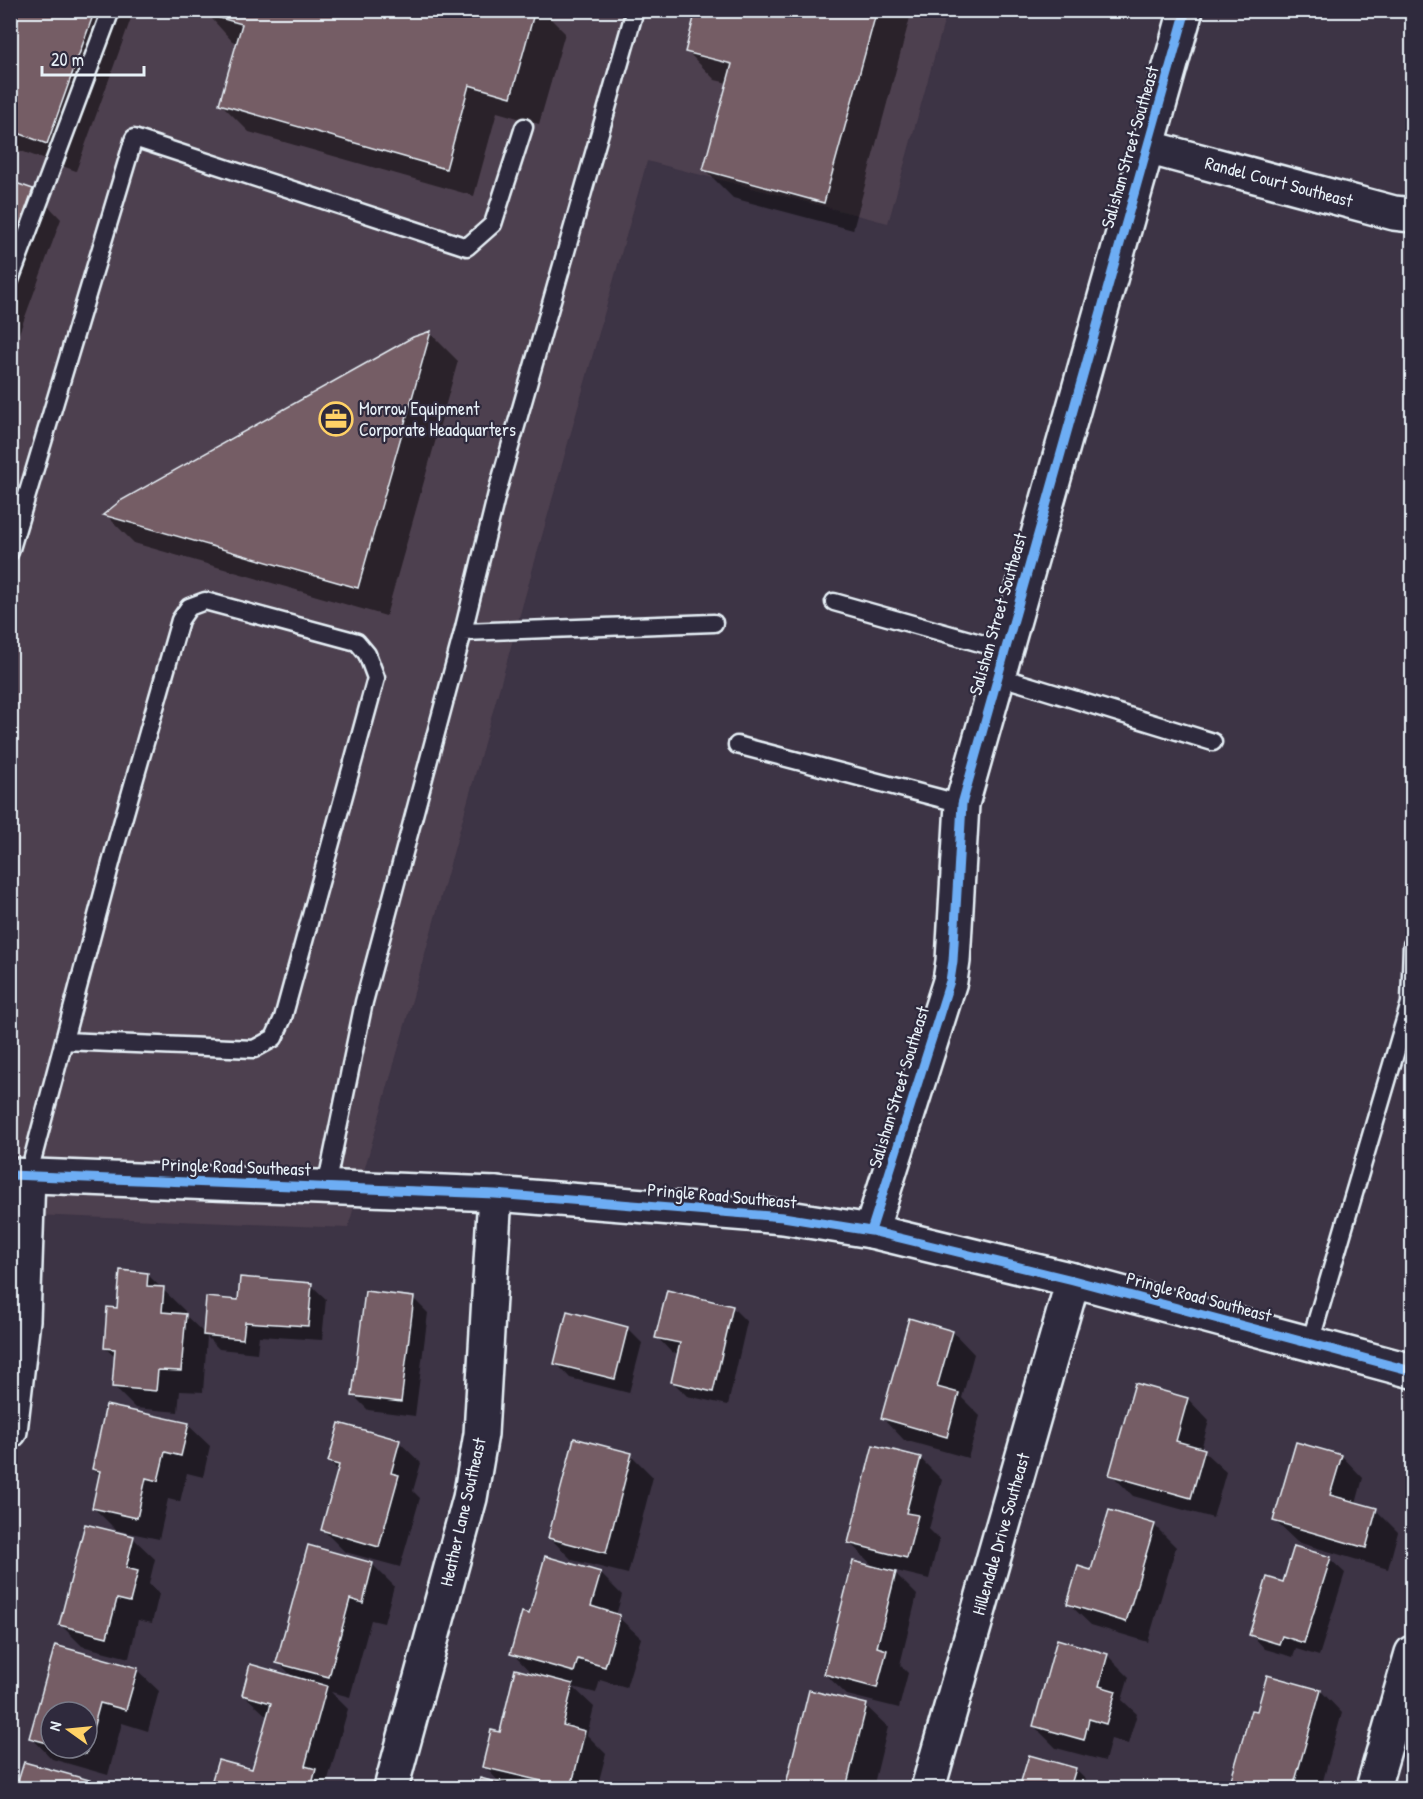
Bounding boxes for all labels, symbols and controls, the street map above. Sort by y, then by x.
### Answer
scale bar [42,39,144,77]
text: 20 m [51,47,84,72]
street label: Salishan Street Southeast [1094,62,1165,231]
street label: Randel Court Southeast [1203,150,1356,213]
place label: Morrow Equipment Corporate Headquarters [359,396,516,442]
office icon: Morrow Equipment Corporate Headquarters [318,401,354,437]
street label: Salishan Street Southeast [962,529,1033,698]
street label: Salishan Street Southeast [862,1002,935,1171]
street label: Pringle Road Southeast [161,1151,312,1182]
street label: Pringle Road Southeast [647,1177,798,1215]
street label: Pringle Road Southeast [1124,1265,1275,1328]
street label: Heather Lane Southeast [433,1434,492,1589]
street label: Hillendale Drive Southeast [965,1449,1036,1618]
north arrow [39,1700,99,1760]
text: N [43,1719,66,1733]

